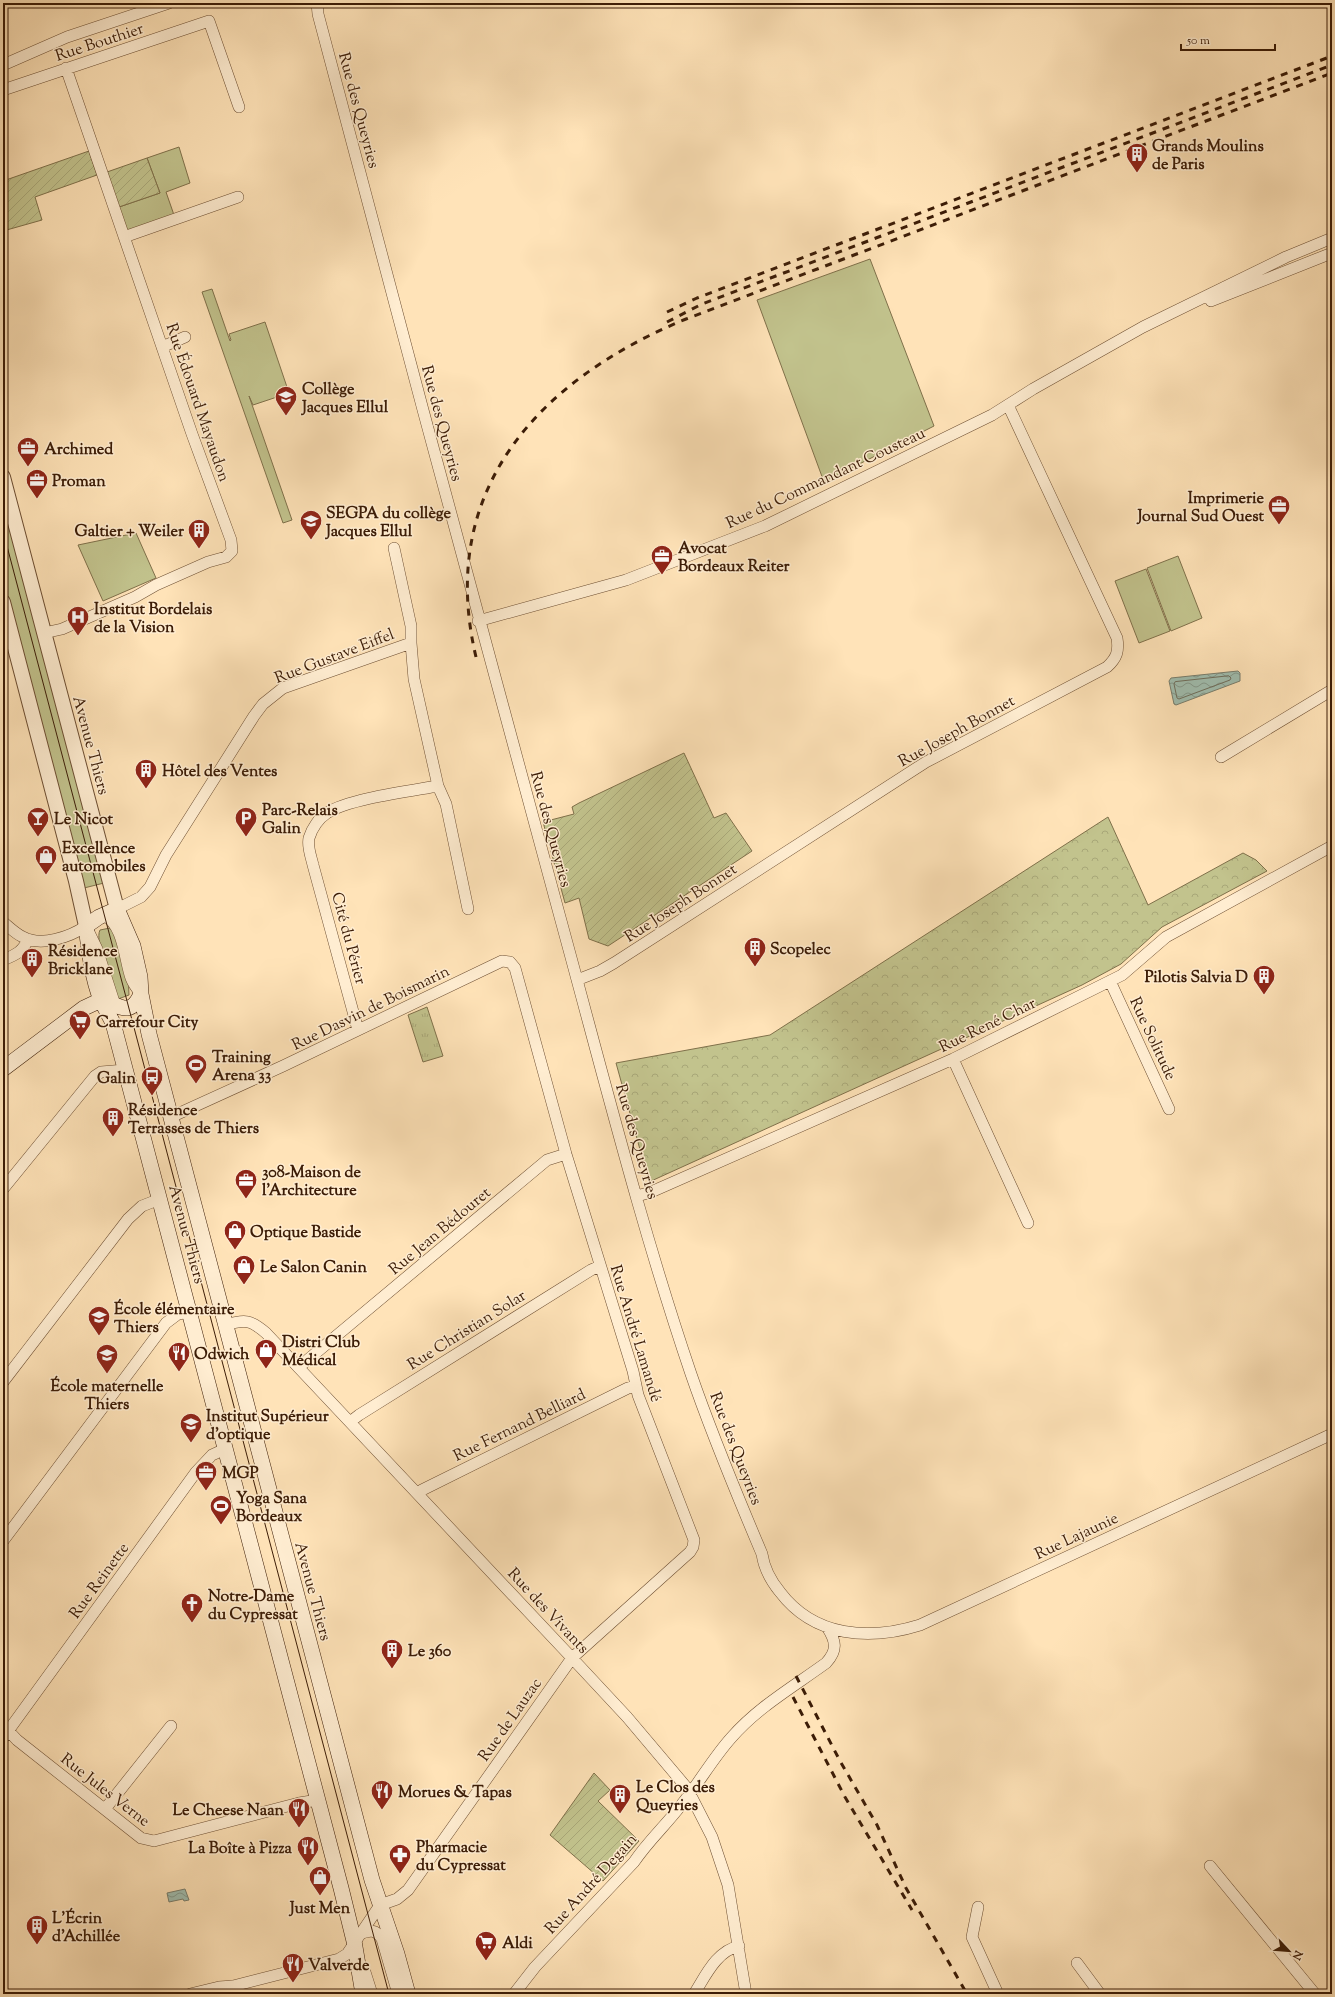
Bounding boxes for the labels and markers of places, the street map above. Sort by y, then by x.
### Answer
place label: Grands Moulins de Paris [1152,136,1264,177]
building icon: Grands Moulins de Paris [1124,141,1150,174]
place label: Collège Jacques Ellul [300,379,389,420]
school or university icon: Collège Jacques Ellul [273,384,299,417]
office icon: Archimed [15,435,41,468]
place label: Archimed [44,439,114,462]
office icon: Proman [24,467,50,500]
place label: Proman [52,471,106,494]
place label: Imprimerie Journal Sud Ouest [1135,488,1265,529]
office icon: Imprimerie Journal Sud Ouest [1266,493,1292,526]
place label: SEGPA du collège Jacques Ellul [324,503,452,544]
school or university icon: SEGPA du collège Jacques Ellul [298,508,324,541]
building icon: Galtier + Weiler [186,517,212,550]
place label: Galtier + Weiler [75,521,185,544]
place label: Avocat Bordeaux Reiter [678,538,791,579]
office icon: Avocat Bordeaux Reiter [649,543,675,576]
place label: Institut Bordelais de la Vision [94,599,212,640]
hospital icon: Institut Bordelais de la Vision [65,604,91,637]
building icon: Hôtel des Ventes [133,757,159,790]
place label: Hôtel des Ventes [162,761,277,784]
place label: Parc-Relais Galin [262,800,338,841]
bar icon: Le Nicot [25,805,51,838]
parking icon: Parc-Relais Galin [233,805,259,838]
place label: Le Nicot [54,809,114,832]
place label: Excellence automobiles [62,838,146,879]
shop icon: Excellence automobiles [33,843,59,876]
building icon: Scopelec [742,935,768,968]
place label: Scopelec [770,939,831,962]
place label: Résidence Bricklane [48,941,118,982]
building icon: Résidence Bricklane [19,946,45,979]
building icon: Pilotis Salvia D [1251,963,1277,996]
place label: Pilotis Salvia D [1144,967,1248,990]
supermarket icon: Carrefour City [67,1008,93,1041]
place label: Carrefour City [96,1012,198,1035]
place label: Training Arena 33 [212,1047,272,1088]
sports icon: Training Arena 33 [183,1052,209,1085]
bus stop icon: Galin [139,1064,165,1097]
place label: Galin [97,1068,137,1091]
place label: Résidence Terrasses de Thiers [128,1100,259,1141]
building icon: Résidence Terrasses de Thiers [100,1105,126,1138]
place label: 308-Maison de l'Architecture [262,1162,361,1203]
office icon: 308-Maison de l'Architecture [233,1167,259,1200]
shop icon: Optique Bastide [222,1218,248,1251]
place label: Optique Bastide [250,1222,362,1245]
shop icon: Le Salon Canin [231,1253,257,1286]
place label: Le Salon Canin [260,1257,367,1280]
place label: École élémentaire Thiers [114,1298,235,1340]
school or university icon: École élémentaire Thiers [86,1304,112,1337]
place label: Distri Club Médical [282,1332,360,1373]
shop icon: Distri Club Médical [253,1337,279,1370]
restaurant icon: Odwich [166,1340,192,1373]
school or university icon: École maternelle Thiers [94,1342,120,1375]
place label: Odwich [194,1344,250,1367]
place label: École maternelle Thiers [50,1375,164,1417]
place label: Institut Supérieur d'optique [206,1406,330,1447]
school or university icon: Institut Supérieur d'optique [178,1411,204,1444]
office icon: MGP [193,1459,219,1492]
place label: MGP [222,1463,259,1486]
place label: Yoga Sana Bordeaux [236,1488,308,1529]
sports icon: Yoga Sana Bordeaux [208,1493,234,1526]
place label: Notre-Dame du Cypressat [208,1586,298,1627]
church icon: Notre-Dame du Cypressat [179,1591,205,1624]
building icon: Le 360 [379,1637,405,1670]
place label: Le 360 [408,1641,452,1664]
place label: Le Clos des Queyries [636,1777,715,1818]
restaurant icon: Morues & Tapas [369,1778,395,1811]
place label: Morues & Tapas [398,1782,512,1805]
building icon: Le Clos des Queyries [607,1782,633,1815]
restaurant icon: Le Cheese Naan [286,1796,312,1829]
place label: Le Cheese Naan [172,1800,285,1823]
restaurant icon: La Boîte à Pizza [295,1834,321,1867]
place label: Pharmacie du Cypressat [416,1837,506,1878]
place label: La Boîte à Pizza [188,1838,293,1861]
pharmacy icon: Pharmacie du Cypressat [387,1842,413,1875]
shop icon: Just Men [307,1864,333,1897]
place label: Just Men [288,1898,351,1921]
place label: L'Écrin d'Achillée [52,1907,121,1949]
building icon: L'Écrin d'Achillée [24,1913,50,1946]
supermarket icon: Aldi [473,1929,499,1962]
place label: Aldi [502,1933,533,1956]
restaurant icon: Valverde [280,1951,306,1984]
place label: Valverde [308,1955,370,1978]

